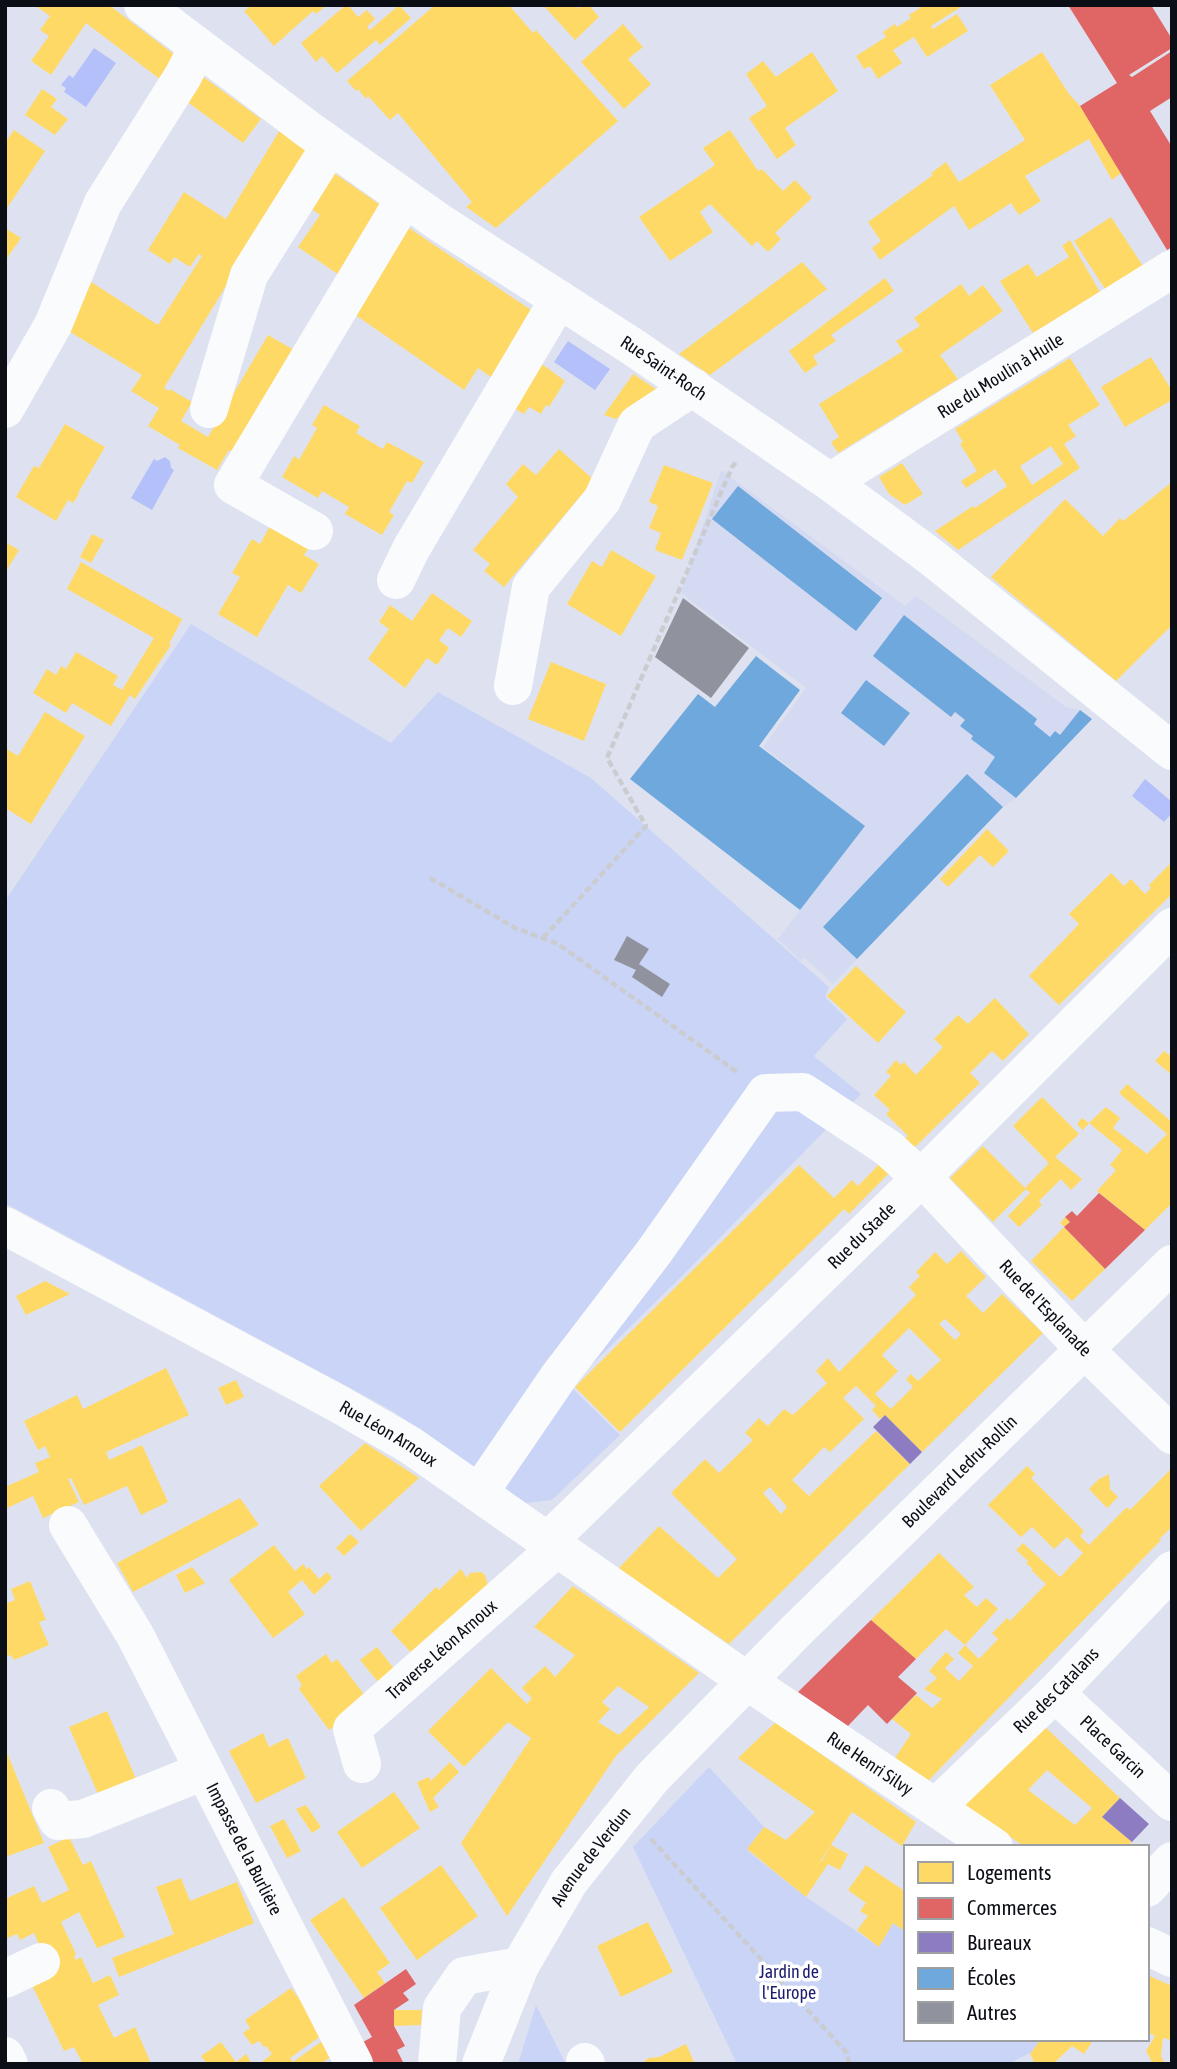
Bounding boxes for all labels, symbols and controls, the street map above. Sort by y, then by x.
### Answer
street label: Rue du Moulin à Huile [934,328,1067,422]
street label: Rue Saint-Roch [617,331,711,404]
street label: Rue du Stade [823,1198,899,1273]
street label: Rue de l'Esplanade [995,1255,1096,1361]
street label: Rue Léon Arnoux [336,1396,442,1471]
street label: Boulevard Ledru-Rollin [897,1410,1021,1532]
street label: Traverse Léon Arnoux [382,1595,501,1704]
street label: Rue des Catalans [1009,1643,1103,1737]
street label: Place Garcin [1076,1711,1150,1782]
street label: Rue Henri Silvy [823,1727,917,1799]
street label: Impasse de la Burlière [202,1779,287,1918]
street label: Avenue de Verdun [546,1802,635,1910]
legend [904,1845,1149,2041]
text: Logements [967,1860,1051,1884]
text: Commerces [967,1895,1057,1919]
text: Bureaux [967,1930,1032,1954]
park label: Jardin de l'Europe [759,1961,819,2003]
text: Écoles [967,1965,1016,1989]
text: Autres [967,2000,1017,2024]

